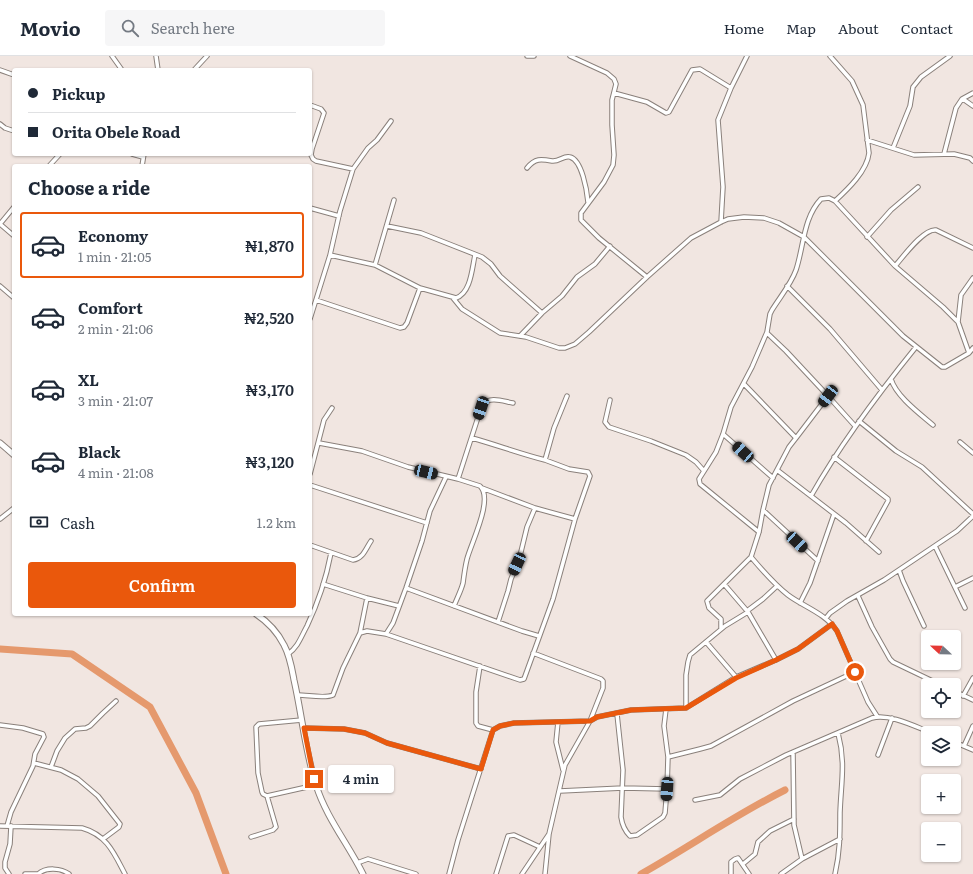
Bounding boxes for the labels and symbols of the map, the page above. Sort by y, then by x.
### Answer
car [816,383,840,409]
car [472,395,490,421]
car [730,440,756,464]
car [413,463,439,481]
car [784,529,810,555]
car [506,551,528,577]
north arrow [921,630,961,670]
route start [846,663,864,681]
callout: 4 min [328,765,394,793]
route end [305,770,323,788]
car [660,777,674,801]

